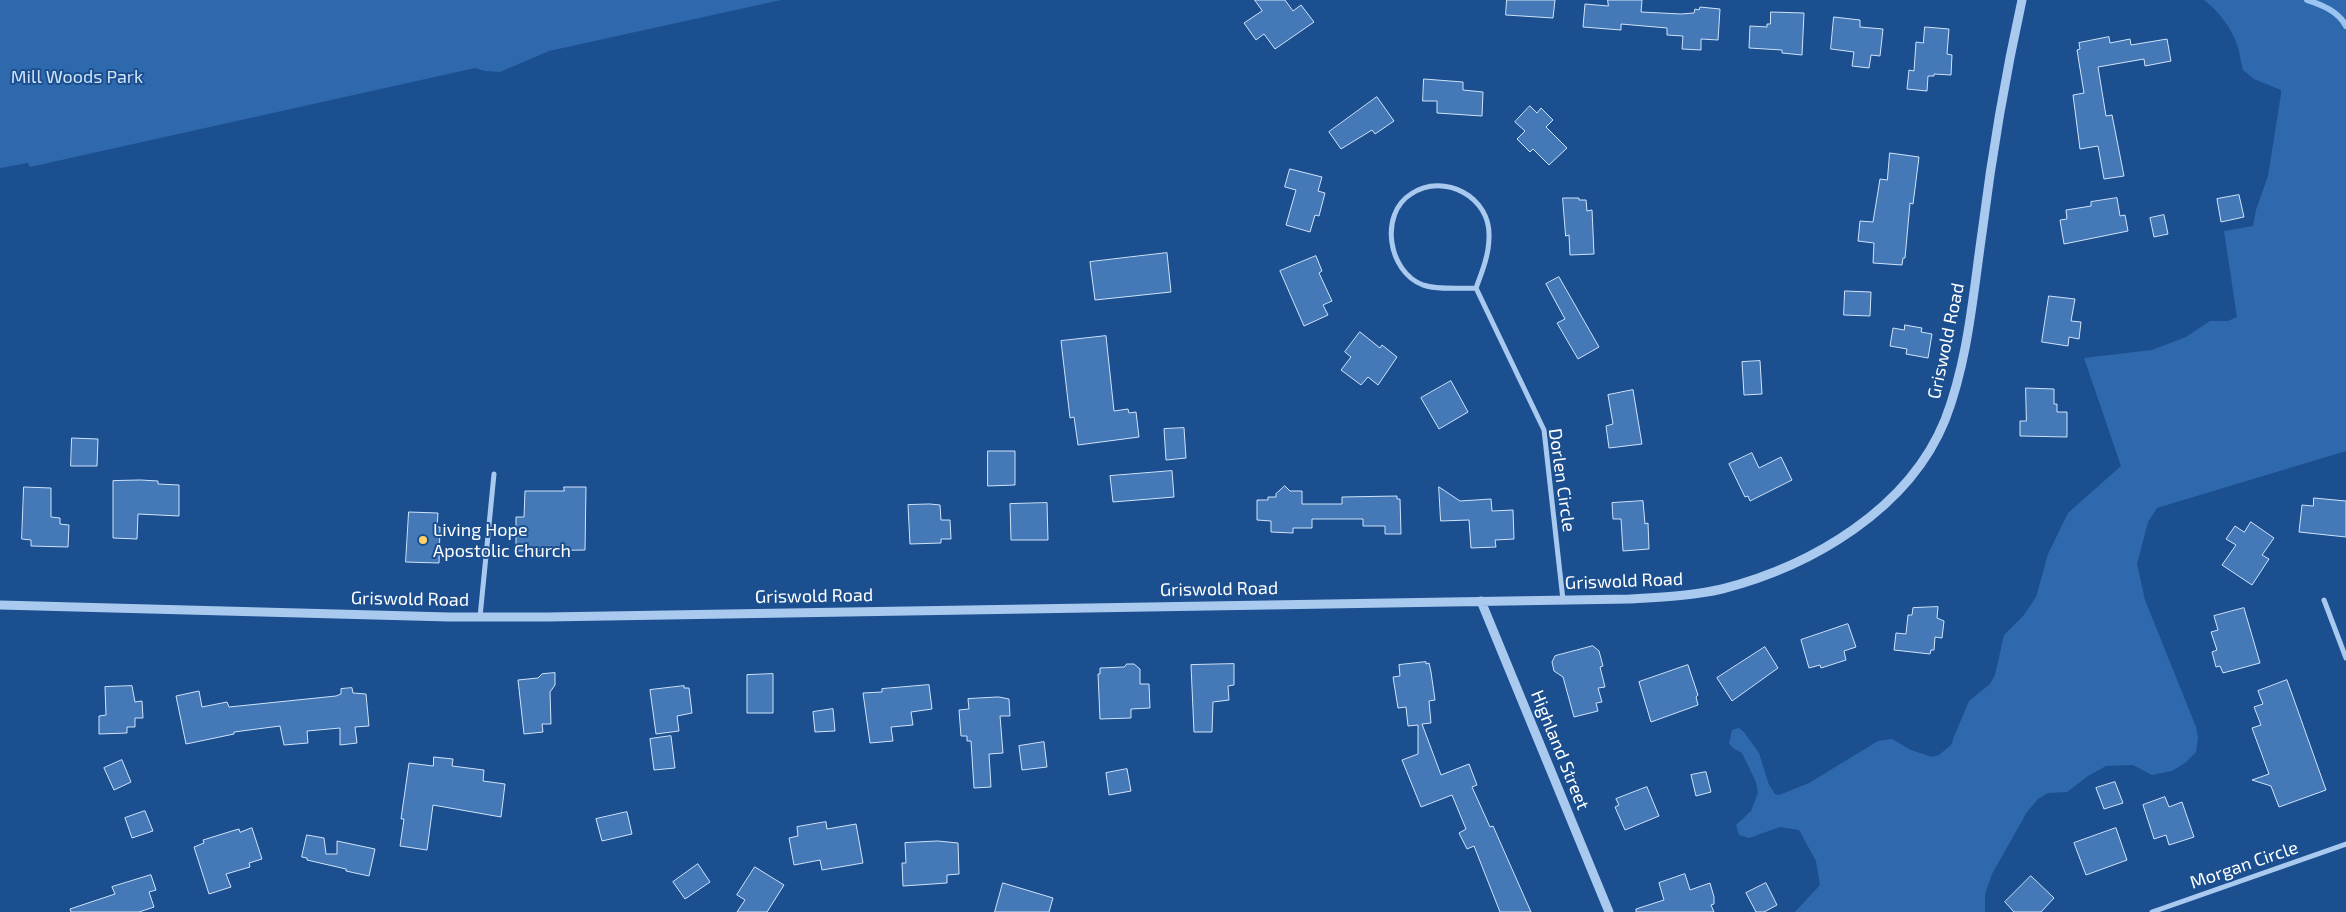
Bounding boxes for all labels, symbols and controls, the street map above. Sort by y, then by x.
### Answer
park label: Mill Woods Park [11,66,143,88]
street label: Griswold Road [1923,281,1969,401]
street label: Dorlen Circle [1544,427,1580,533]
place label: Living Hope Apostolic Church [433,519,571,562]
marker: Living Hope Apostolic Church [417,534,429,546]
street label: Griswold Road [1565,568,1683,594]
street label: Griswold Road [1160,577,1278,601]
street label: Griswold Road [755,584,873,608]
street label: Griswold Road [351,587,469,611]
street label: Highland Street [1526,687,1594,813]
street label: Morgan Circle [2187,836,2301,894]

